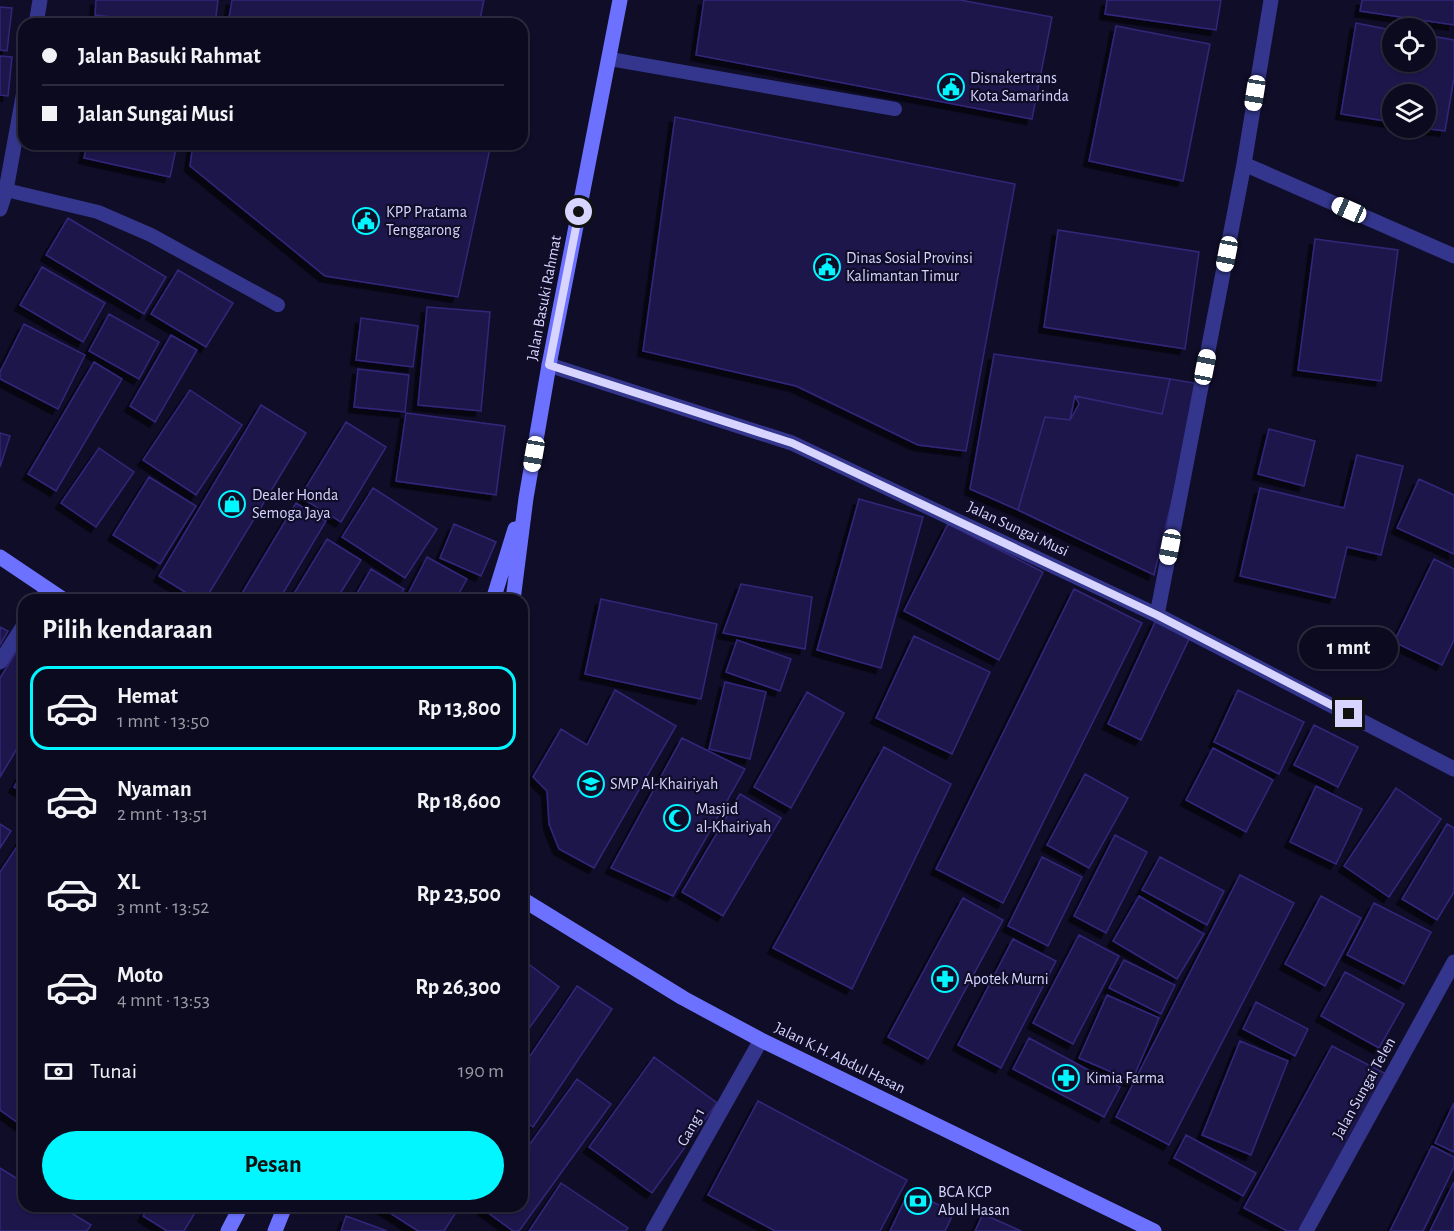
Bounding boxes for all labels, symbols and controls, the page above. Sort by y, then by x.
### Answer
map controls [1382,18,1436,138]
button: locate [1382,18,1436,72]
text: Jalan Basuki Rahmat [78,45,261,67]
place label: Disnakertrans Kota Samarinda [970,70,1069,104]
public building icon: Disnakertrans Kota Samarinda [936,72,966,102]
car [1243,74,1267,112]
button: layers [1382,84,1436,138]
text: Jalan Sungai Musi [78,103,234,125]
car [1329,194,1369,226]
route start [565,198,592,225]
place label: KPP Pratama Tenggarong [386,204,467,238]
public building icon: KPP Pratama Tenggarong [351,206,381,236]
street label: Jalan Basuki Rahmat [524,234,564,362]
car [1215,235,1239,273]
place label: Dinas Sosial Provinsi Kalimantan Timur [846,250,973,284]
public building icon: Dinas Sosial Provinsi Kalimantan Timur [812,252,842,282]
car [1193,348,1217,386]
car [522,435,546,473]
place label: Dealer Honda Semoga Jaya [252,487,339,522]
shop icon: Dealer Honda Semoga Jaya [217,489,247,519]
street label: Jalan Sungai Musi [965,499,1071,559]
car [1158,528,1182,566]
text: Pilih kendaraan [42,616,213,643]
callout: 1 mnt [1300,627,1398,669]
text: 1 mnt [1327,638,1370,658]
icon: car [45,681,99,735]
text: Hemat [117,685,178,707]
text: Rp 13,800 [418,697,501,719]
route end [1335,700,1362,727]
text: 1 mnt · 13:50 [117,711,209,731]
school or university icon: SMP Al-Khairiyah [576,769,606,799]
icon: car [45,774,99,828]
place label: SMP Al-Khairiyah [610,776,718,793]
text: Nyaman [117,778,192,800]
text: Rp 18,600 [416,790,501,812]
place label: Masjid al-Khairiyah [696,801,771,836]
mosque icon: Masjid al-Khairiyah [662,803,692,833]
text: 2 mnt · 13:51 [117,804,208,824]
icon: car [45,867,99,921]
text: XL [117,871,140,893]
text: Rp 23,500 [416,883,501,905]
text: 3 mnt · 13:52 [117,897,209,917]
icon: car [45,960,99,1014]
text: Moto [117,964,163,986]
pharmacy icon: Apotek Murni [930,964,960,994]
place label: Apotek Murni [964,971,1049,987]
text: Rp 26,300 [415,976,501,998]
text: 4 mnt · 13:53 [117,990,210,1010]
street label: Jalan K.H. Abdul Hasan [772,1019,908,1097]
street label: Jalan Sungai Telen [1330,1035,1398,1141]
icon: cash [42,1055,75,1088]
text: Tunai [90,1060,137,1082]
text: 190 m [458,1061,504,1081]
pharmacy icon: Kimia Farma [1051,1063,1081,1093]
place label: Kimia Farma [1086,1070,1164,1086]
street label: Gang 1 [674,1105,708,1149]
button: Pesan [42,1131,504,1200]
place label: BCA KCP Abul Hasan [938,1184,1010,1218]
bank icon: BCA KCP Abul Hasan [903,1186,933,1216]

